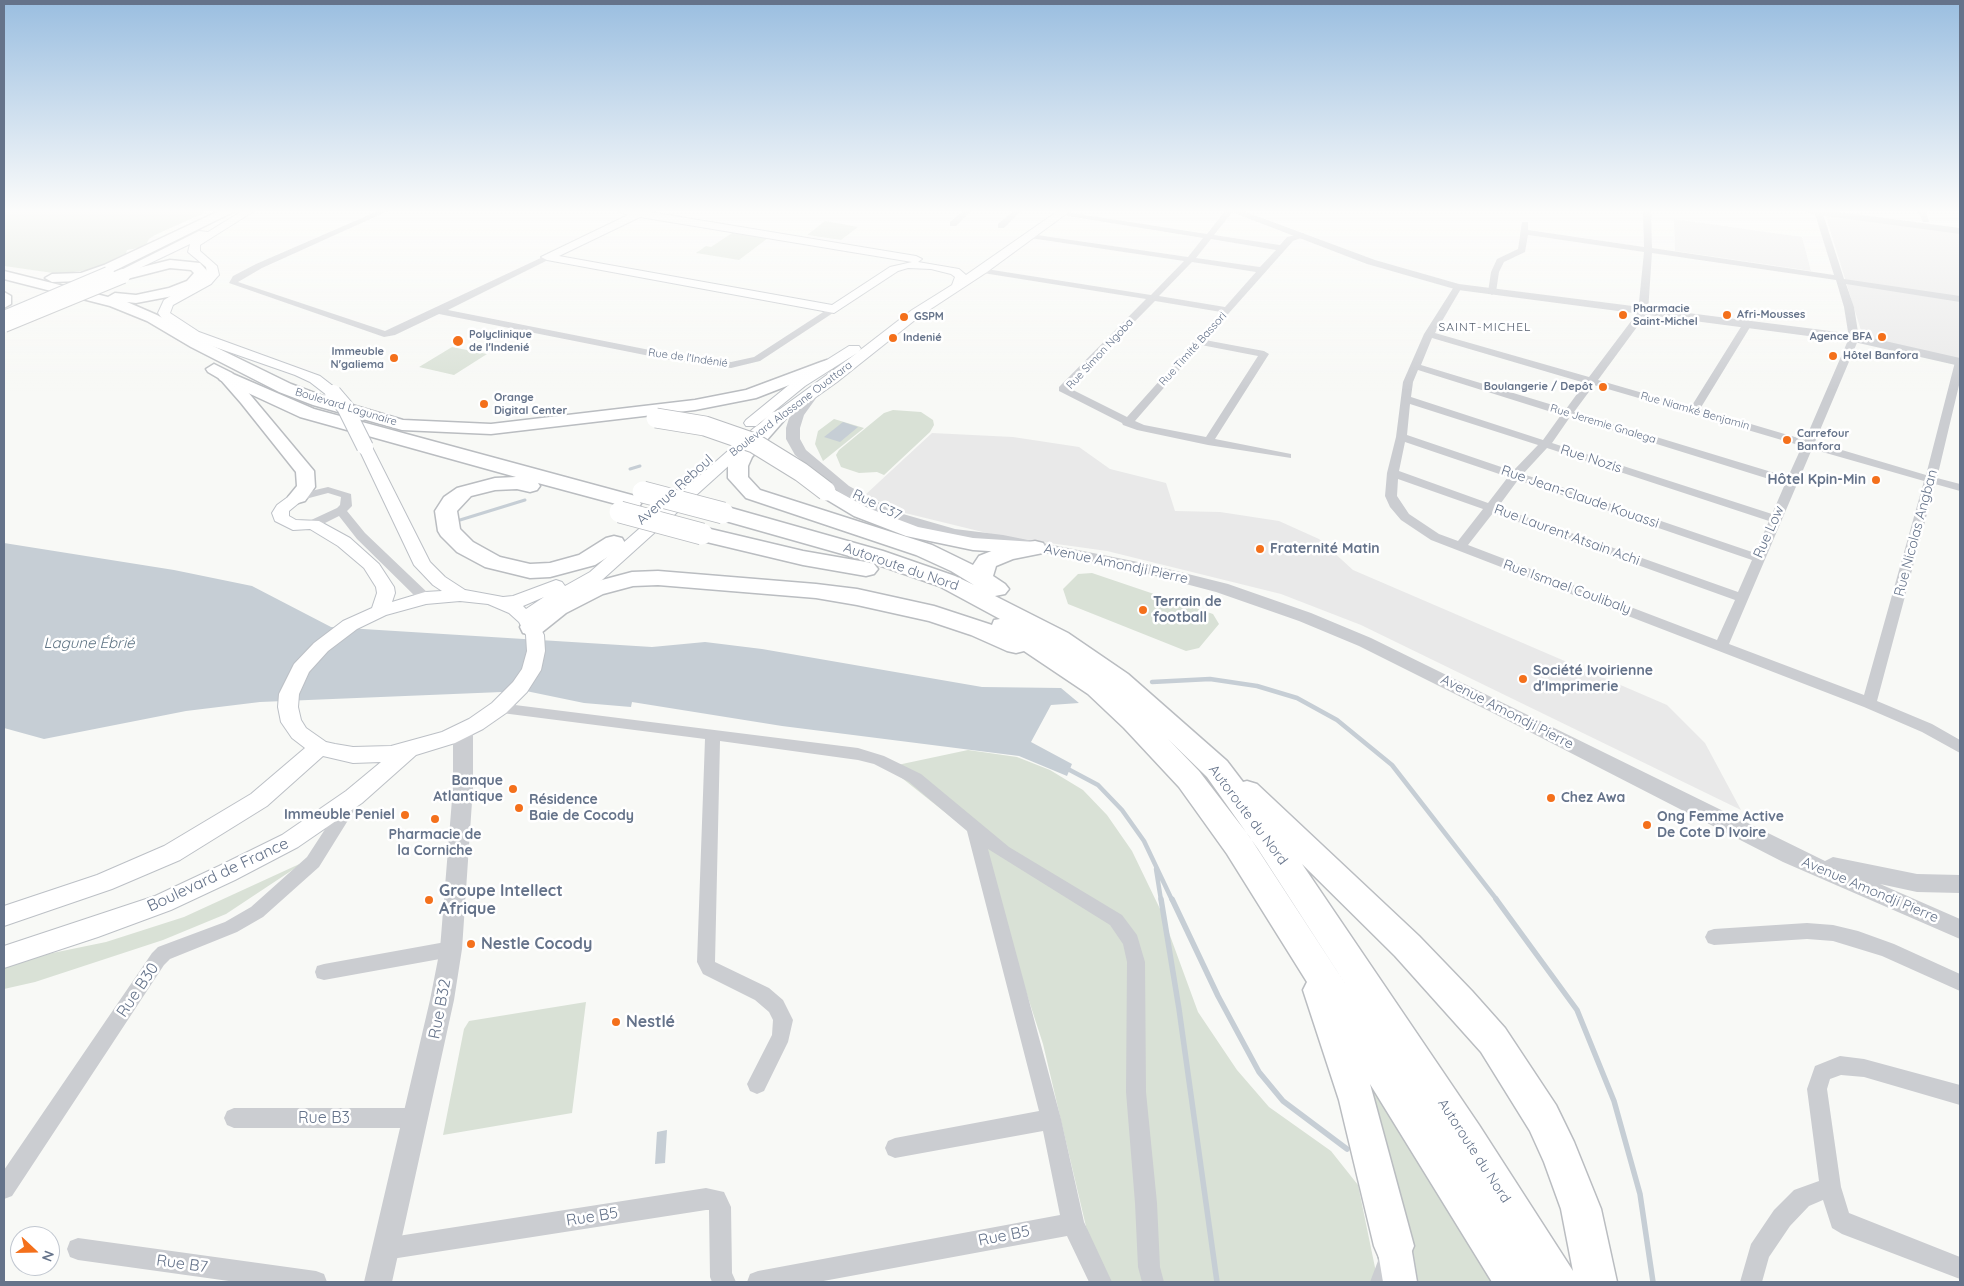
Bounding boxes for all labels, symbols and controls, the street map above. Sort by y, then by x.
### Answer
place label: Pharmacie Saint-Michel [1633,302,1698,328]
place label: Afri-Mousses [1737,308,1805,322]
marker: Pharmacie Saint-Michel [1617,309,1629,321]
marker: Afri-Mousses [1721,309,1733,321]
place label: GSPM [914,310,944,324]
street label: Rue Timité Bassori [1157,310,1229,388]
marker: GSPM [898,311,910,323]
street label: Rue Simon Ngoba [1064,316,1136,392]
district label: SAINT-MICHEL [1437,320,1533,334]
place label: Polyclinique de l'Indenié [469,328,532,354]
place label: Agence BFA [1810,330,1872,344]
place label: Indenié [903,331,942,345]
marker: Agence BFA [1876,331,1888,343]
marker: Indenié [887,332,899,344]
marker: Polyclinique de l'Indenié [451,334,465,348]
place label: Immeuble N'galiema [331,345,384,371]
street label: Rue de l'Indénié [647,346,729,370]
place label: Hôtel Banfora [1843,349,1918,363]
marker: Hôtel Banfora [1827,350,1839,362]
marker: Immeuble N'galiema [388,352,400,364]
street label: Boulevard Alassane Ouattara [727,359,855,459]
place label: Boulangerie / Depôt [1484,380,1593,394]
marker: Boulangerie / Depôt [1597,381,1609,393]
street label: Boulevard Lagunaire [293,385,399,429]
street label: Rue Niamké Benjamin [1639,389,1751,433]
place label: Orange Digital Center [494,391,567,417]
marker: Orange Digital Center [478,398,490,410]
street label: Rue Jeremie Gnalega [1549,402,1657,446]
place label: Carrefour Banfora [1797,427,1849,453]
marker: Carrefour Banfora [1781,434,1793,446]
street label: Rue Nozis [1558,441,1624,477]
street label: Avenue Reboul [633,451,717,529]
street label: Rue Jean-Claude Kouassi [1499,462,1661,532]
street label: Rue Nicolas Angban [1891,468,1941,598]
place label: Hôtel Kpin-Min [1767,472,1866,488]
marker: Hôtel Kpin-Min [1870,474,1882,486]
street label: Rue C37 [850,486,904,524]
street label: Rue Laurent Atsain Achi [1492,501,1642,569]
street label: Rue Low [1750,503,1788,561]
street label: Autoroute du Nord [841,539,961,595]
street label: Avenue Amondji Pierre [1042,541,1190,587]
place label: Fraternité Matin [1270,541,1380,557]
marker: Fraternité Matin [1254,543,1266,555]
street label: Rue Ismael Coulibaly [1501,556,1633,618]
place label: Terrain de football [1153,594,1222,626]
marker: Terrain de football [1137,604,1149,616]
water label: Lagune Ébrié [43,634,135,652]
place label: Société Ivoirienne d'Imprimerie [1533,663,1653,696]
street label: Avenue Amondji Pierre [1438,671,1576,753]
marker: Société Ivoirienne d'Imprimerie [1517,673,1529,685]
street label: Autoroute du Nord [1205,762,1291,868]
place label: Banque Atlantique [433,773,503,806]
marker: Banque Atlantique [507,783,519,795]
place label: Chez Awa [1561,790,1625,806]
place label: Résidence Baie de Cocody [529,792,634,824]
marker: Chez Awa [1545,792,1557,804]
marker: Résidence Baie de Cocody [513,802,525,814]
place label: Immeuble Peniel [284,807,395,823]
marker: Immeuble Peniel [399,809,411,821]
place label: Ong Femme Active De Cote D Ivoire [1657,809,1784,842]
marker: Pharmacie de la Corniche [429,813,441,825]
marker: Ong Femme Active De Cote D Ivoire [1641,819,1653,831]
place label: Pharmacie de la Corniche [388,827,482,860]
street label: Boulevard de France [144,834,292,916]
street label: Avenue Amondji Pierre [1799,854,1941,926]
place label: Groupe Intellect Afrique [439,881,563,919]
marker: Groupe Intellect Afrique [423,894,435,906]
place label: Nestle Cocody [481,934,592,954]
marker: Nestle Cocody [465,938,477,950]
street label: Rue B30 [113,959,163,1021]
street label: Rue B32 [425,977,455,1041]
place label: Nestlé [626,1012,675,1032]
marker: Nestlé [610,1016,622,1028]
street label: Autoroute du Nord [1434,1096,1514,1206]
street label: Rue B3 [298,1108,350,1128]
street label: Rue B5 [565,1203,619,1231]
street label: Rue B5 [977,1222,1031,1250]
north arrow [10,1226,60,1276]
text: N [38,1248,58,1264]
street label: Rue B7 [155,1251,209,1277]

